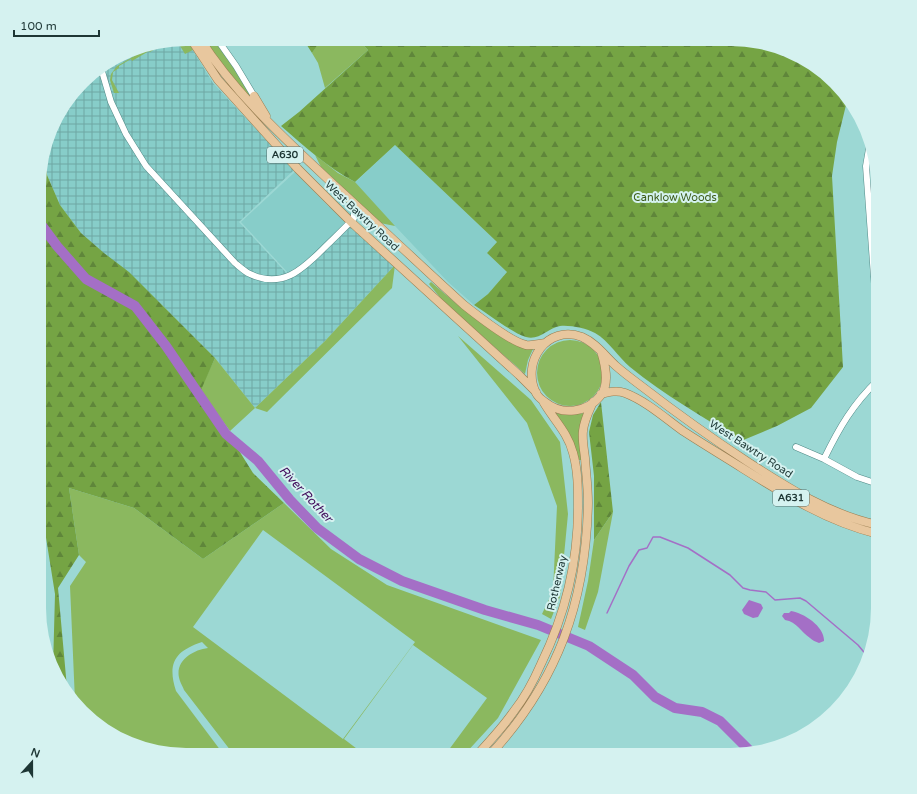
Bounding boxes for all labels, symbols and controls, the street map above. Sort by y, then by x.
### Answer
scale bar [14,12,99,38]
text: 100 m [20,19,57,33]
road number: A630 [267,147,303,163]
street label: West Bawtry Road [322,178,402,254]
park label: Canklow Woods [633,191,717,204]
street label: West Bawtry Road [707,417,795,481]
water label: River Rother [277,463,336,526]
road number: A631 [773,490,809,506]
street label: Rotherway [544,554,570,612]
north arrow [12,742,52,782]
text: N [29,745,42,761]

